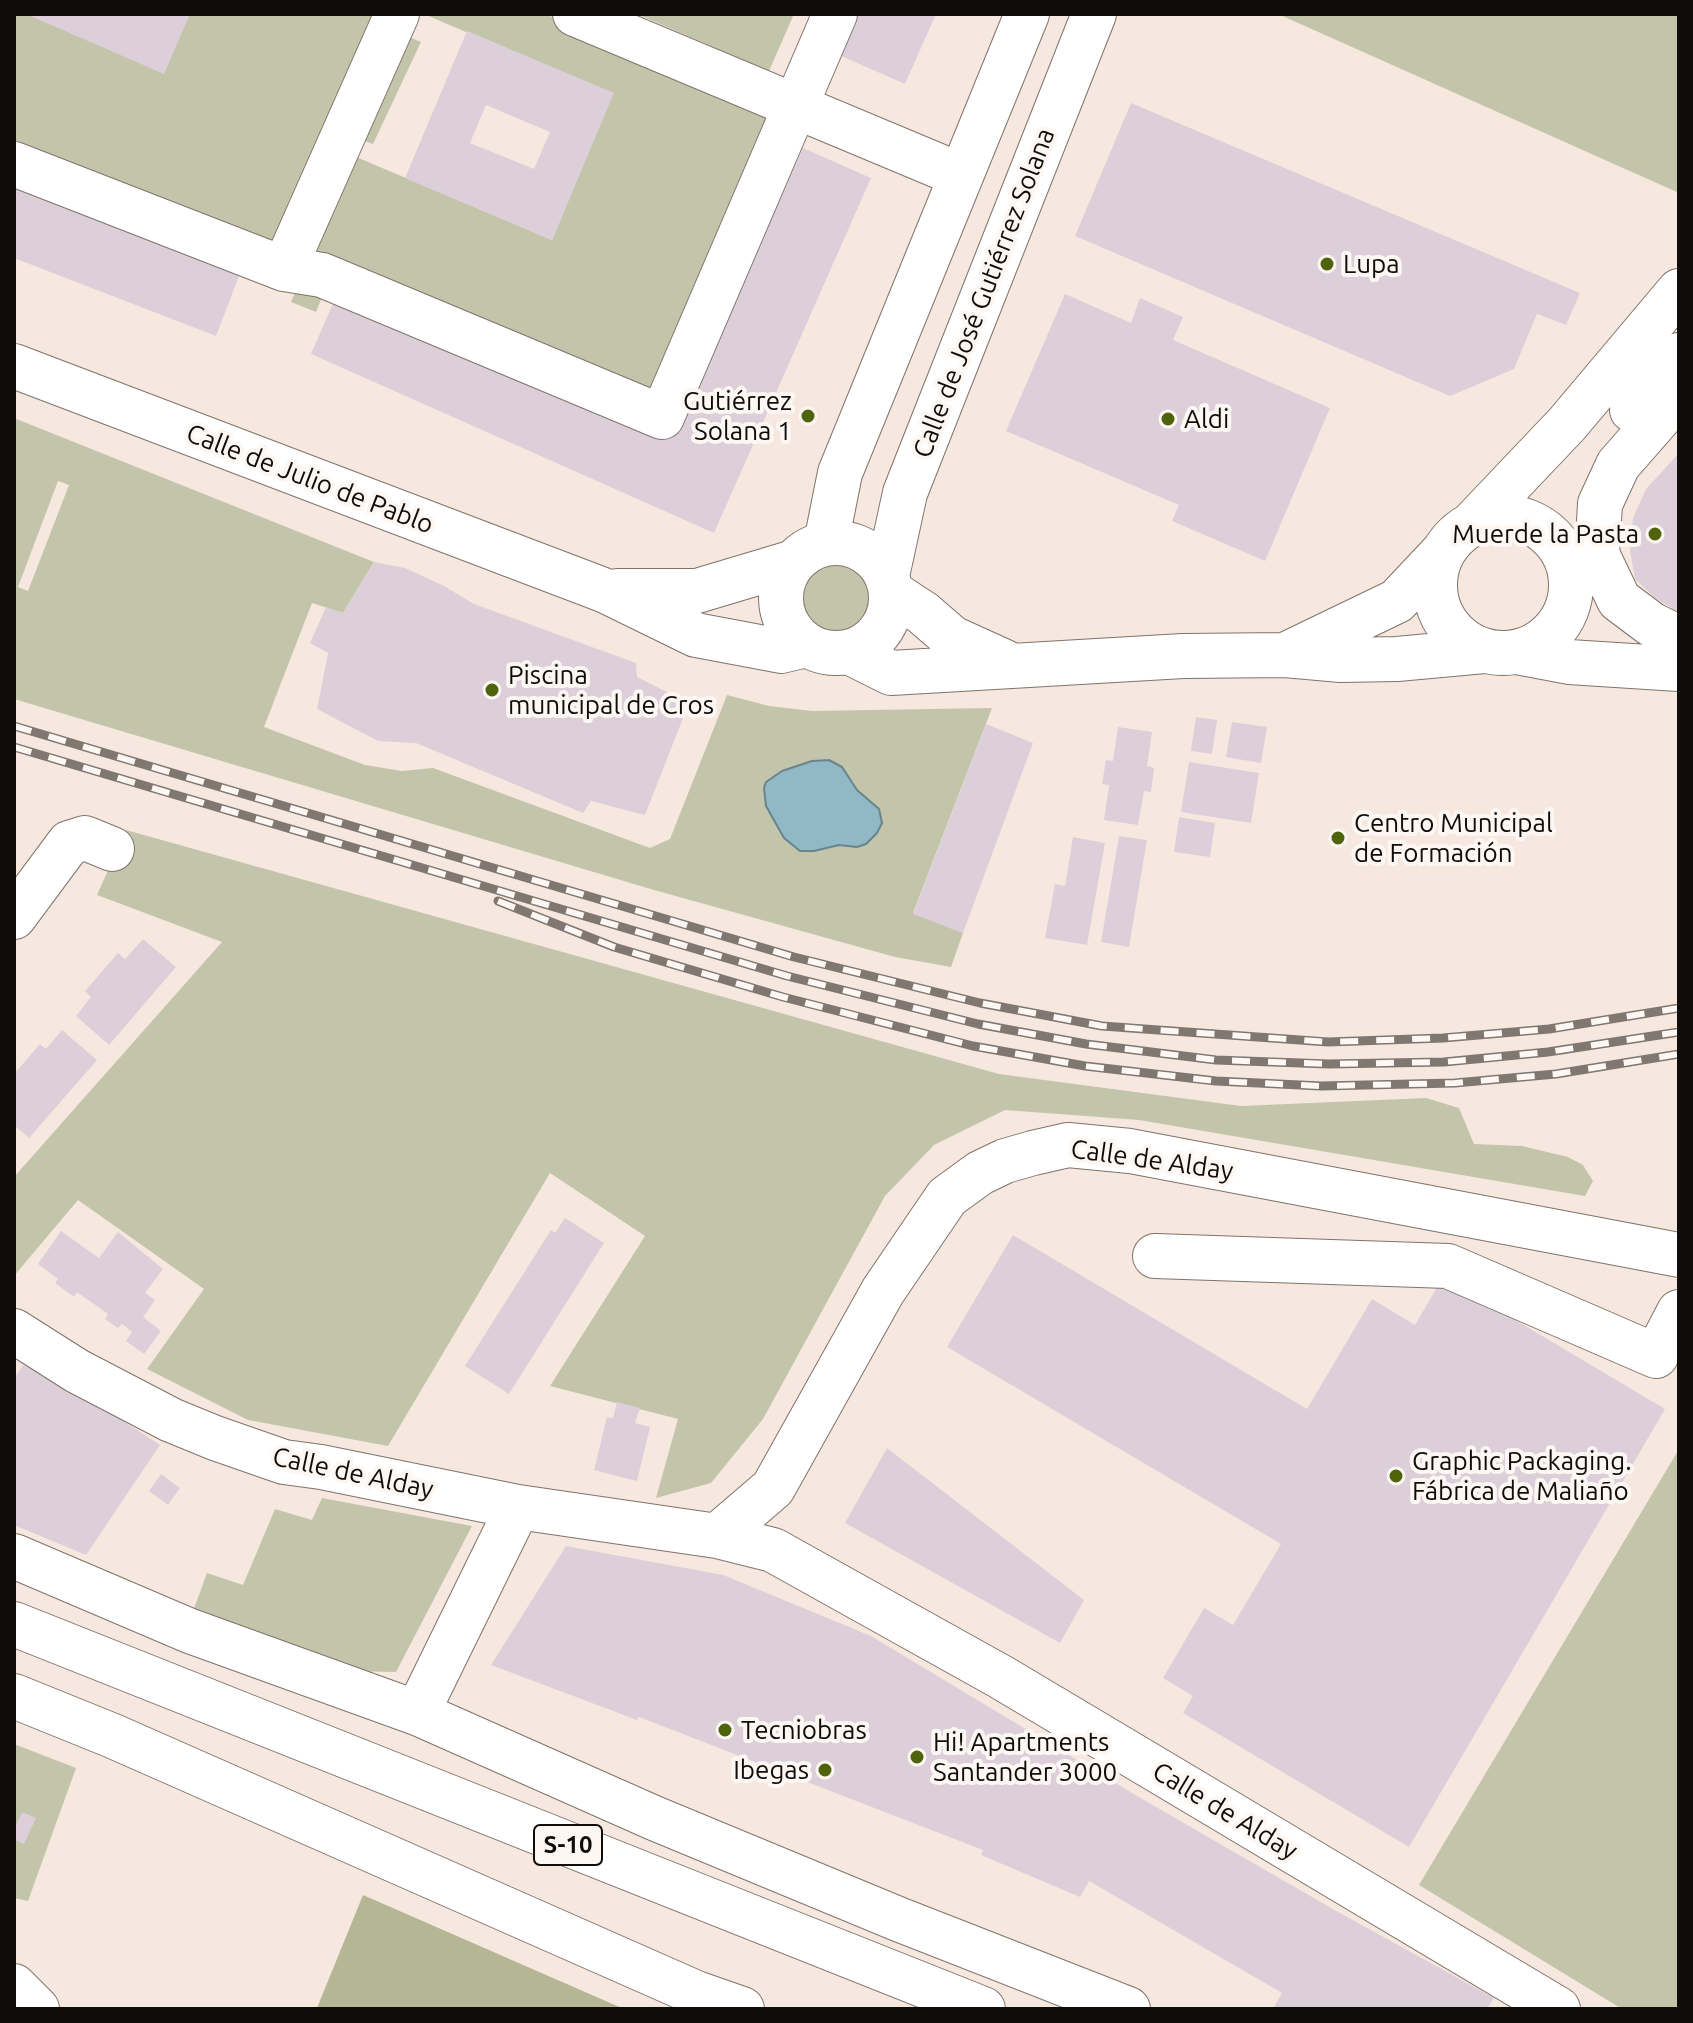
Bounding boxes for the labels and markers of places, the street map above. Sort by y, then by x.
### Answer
place label: Lupa [1343,248,1400,280]
marker: Lupa [1318,255,1336,273]
place label: Gutiérrez Solana 1 [683,385,792,446]
place label: Aldi [1184,403,1229,435]
marker: Gutiérrez Solana 1 [799,407,817,425]
marker: Aldi [1159,410,1177,428]
place label: Muerde la Pasta [1452,518,1639,550]
marker: Muerde la Pasta [1646,525,1664,543]
place label: Piscina municipal de Cros [508,659,714,720]
marker: Piscina municipal de Cros [483,681,501,699]
place label: Centro Municipal de Formación [1354,807,1553,868]
marker: Centro Municipal de Formación [1329,829,1347,847]
place label: Graphic Packaging. Fábrica de Maliaño [1412,1445,1632,1506]
marker: Graphic Packaging. Fábrica de Maliaño [1387,1467,1405,1485]
place label: Tecniobras [741,1714,867,1746]
marker: Tecniobras [716,1721,734,1739]
place label: Hi! Apartments Santander 3000 [933,1726,1117,1788]
marker: Hi! Apartments Santander 3000 [908,1748,926,1766]
place label: Ibegas [733,1754,809,1786]
marker: Ibegas [816,1761,834,1779]

